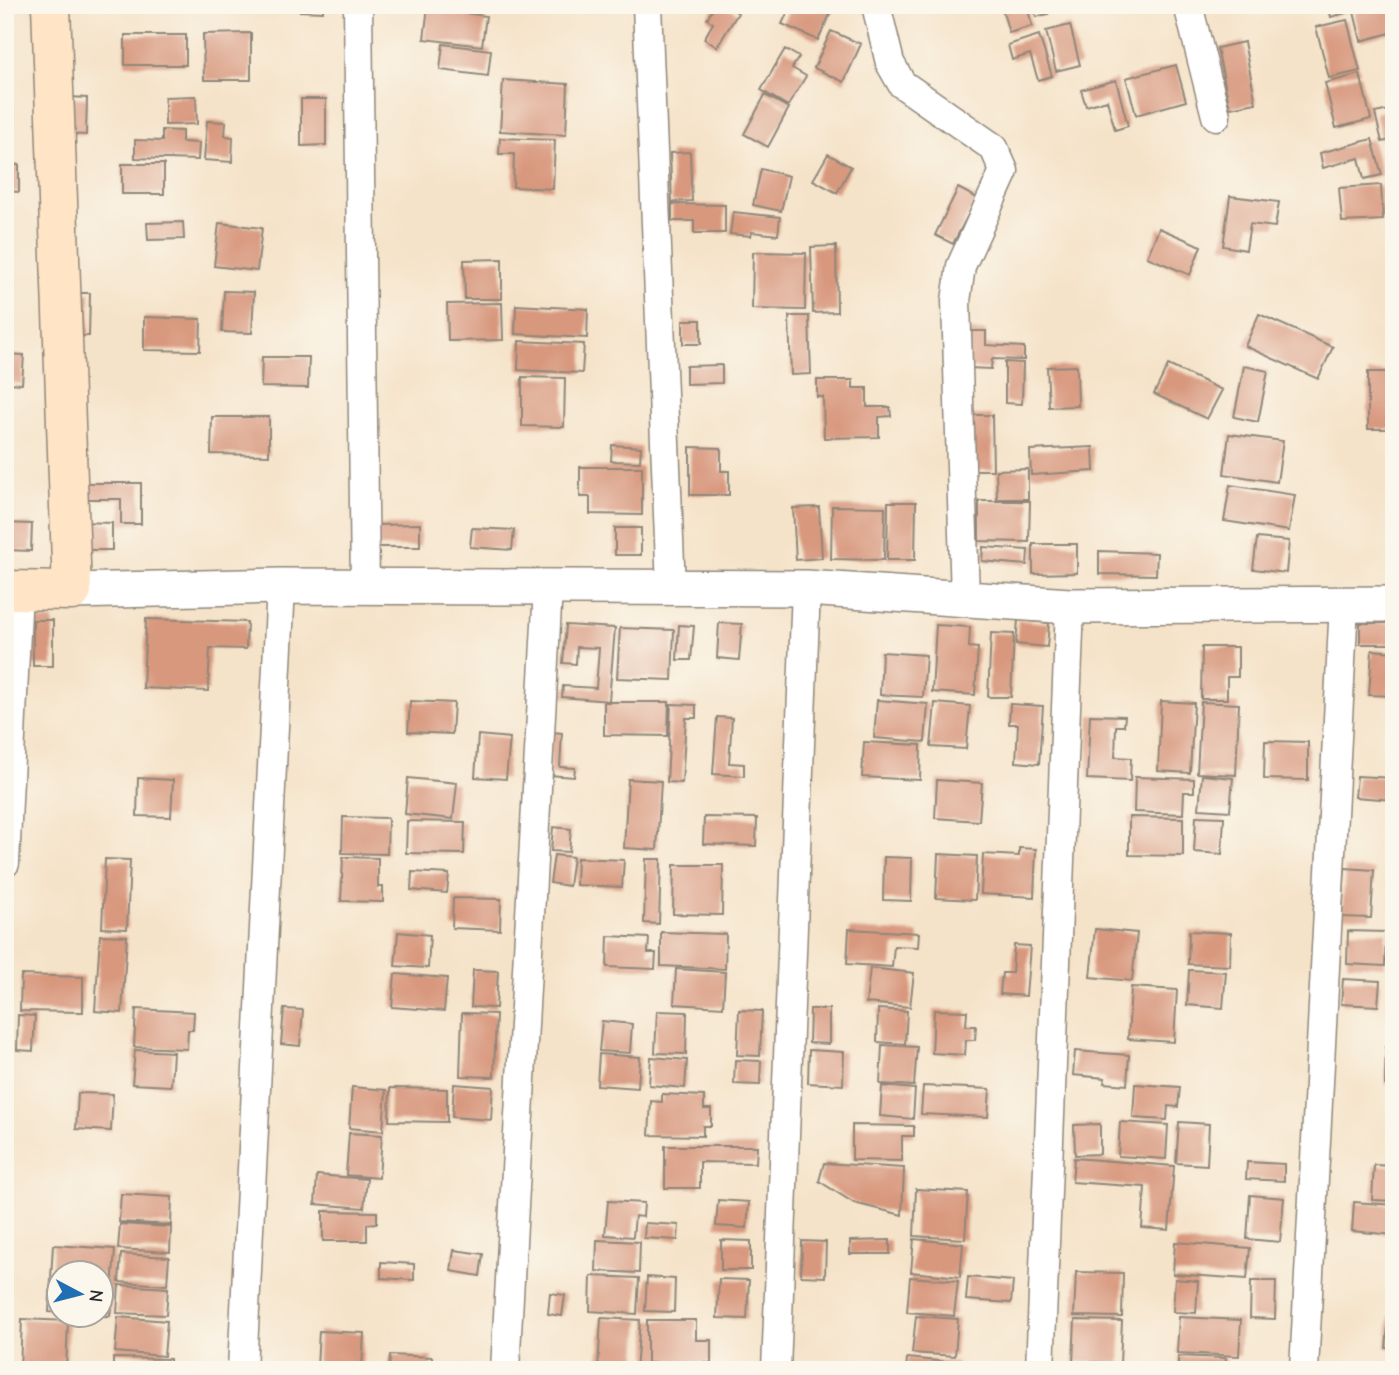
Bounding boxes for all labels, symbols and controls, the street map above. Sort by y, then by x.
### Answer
north arrow [46,1260,116,1330]
text: N [84,1288,108,1303]

